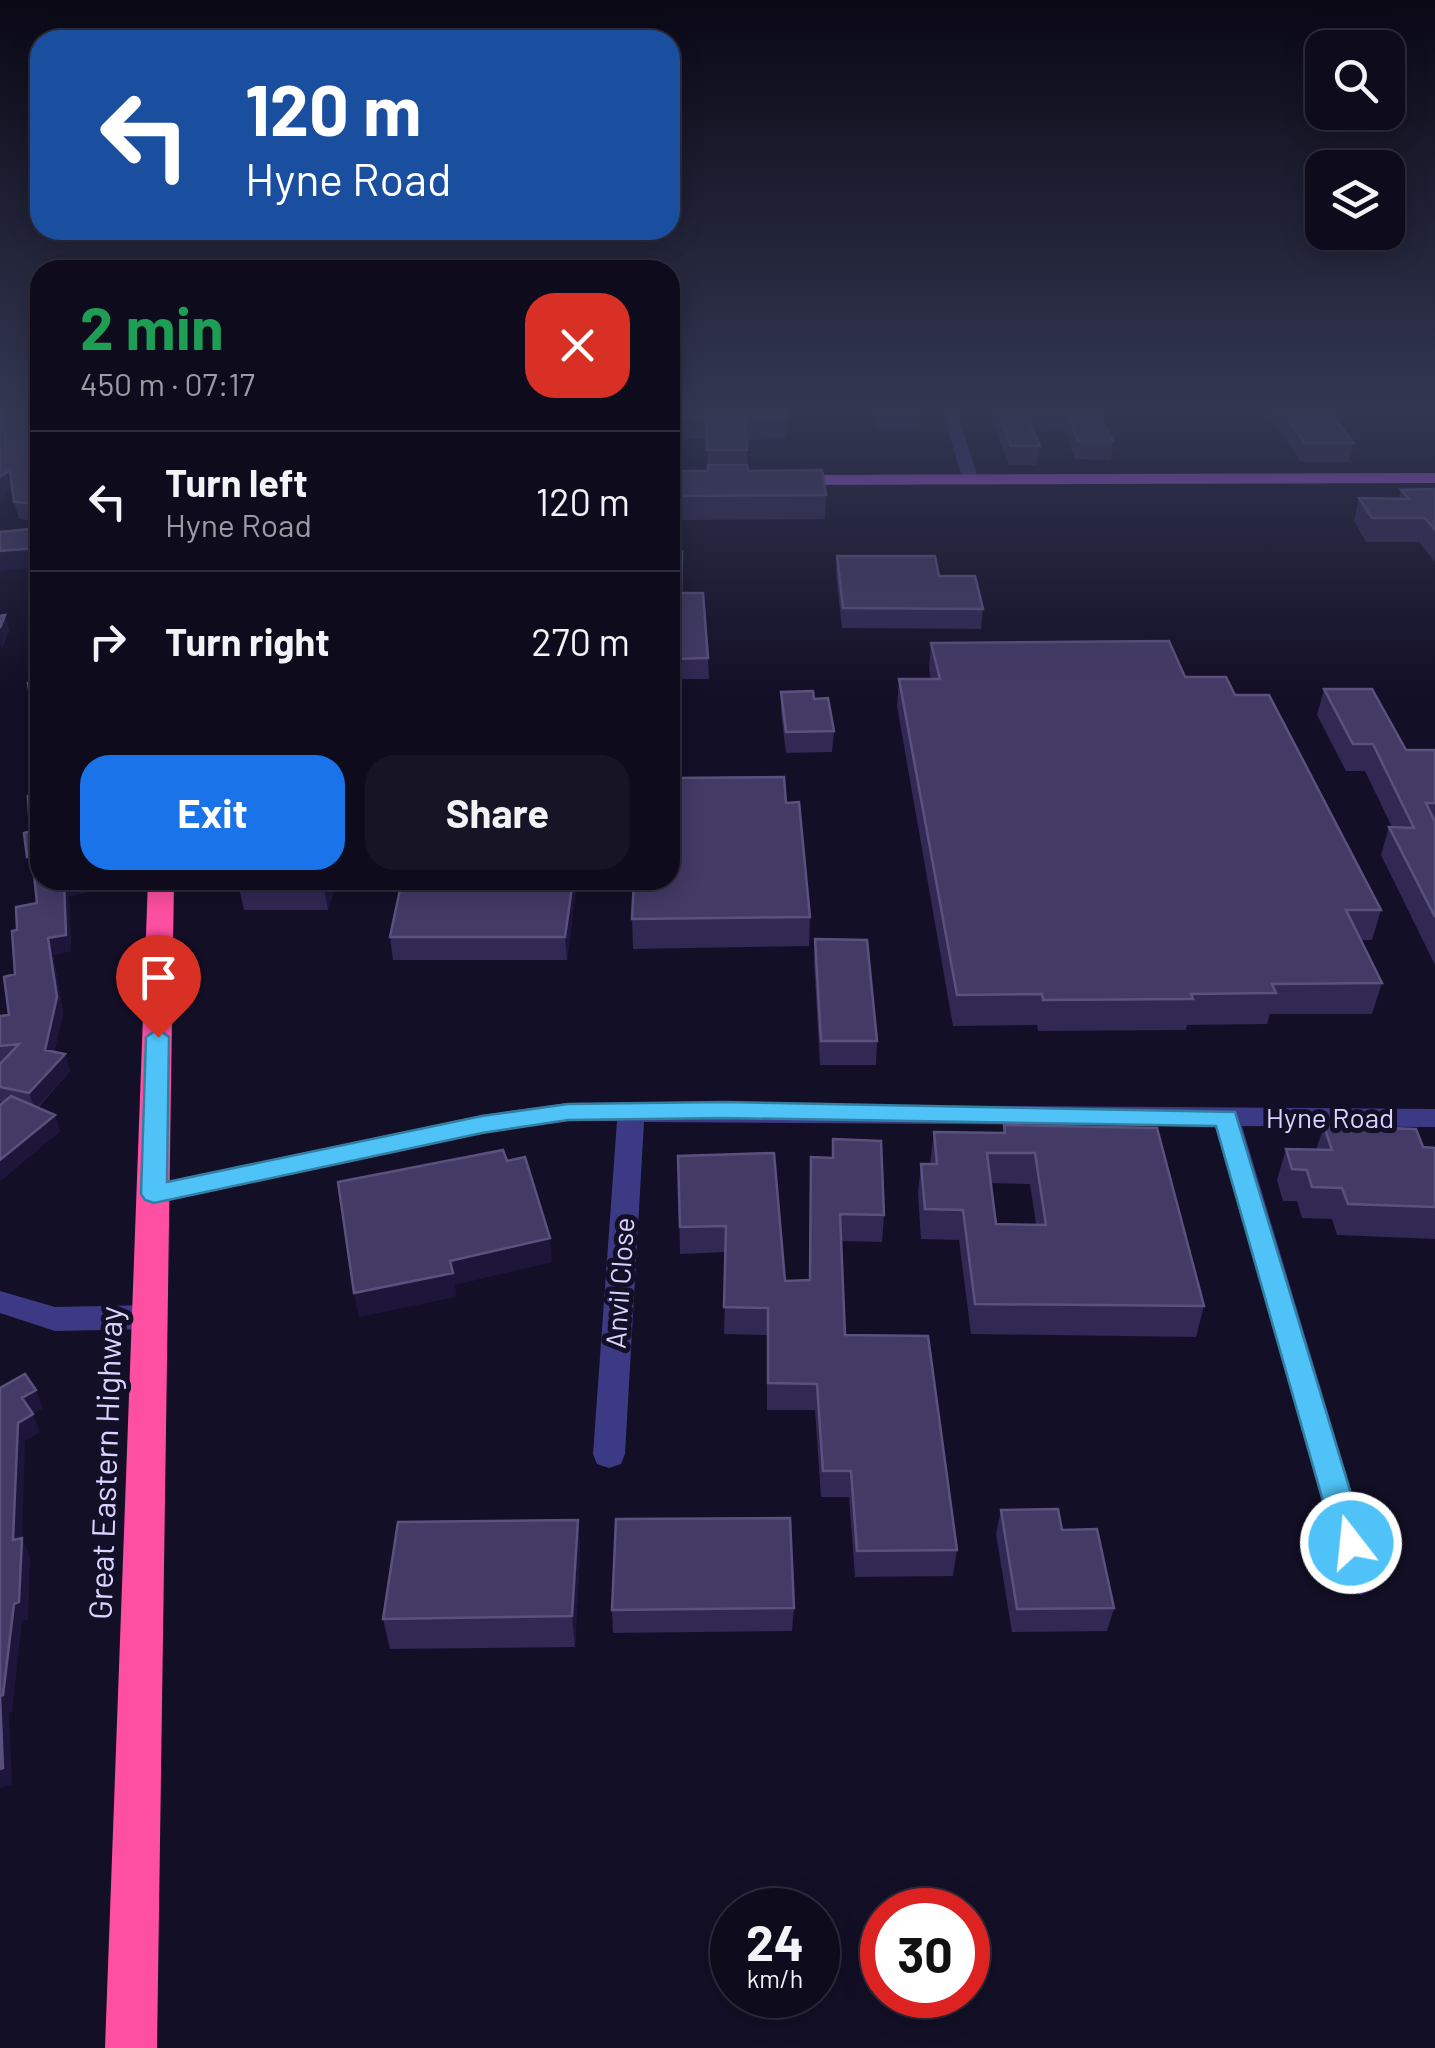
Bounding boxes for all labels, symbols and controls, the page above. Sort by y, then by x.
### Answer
map controls [1305,30,1405,250]
button: search [1305,30,1405,130]
text: 120 m [245,66,421,150]
icon: left [80,70,210,200]
button: layers [1305,150,1405,250]
text: Hyne Road [245,151,452,205]
text: 2 min [80,290,224,362]
button: close [525,293,630,398]
text: 450 m · 07:17 [80,364,255,402]
text: Turn left [165,459,308,505]
icon: left [80,474,135,529]
text: 120 m [536,478,630,524]
text: Hyne Road [165,505,312,543]
icon: right [80,614,135,669]
text: Turn right [165,618,330,664]
text: 270 m [531,618,630,664]
button: Exit [80,755,345,870]
button: Share [365,755,630,870]
pin [116,935,201,1038]
icon: arrive [131,950,186,1005]
street label: Hyne Road [1266,1100,1394,1134]
street label: Anvil Close [597,1216,641,1350]
street label: Great Eastern Highway [80,1305,128,1620]
position arrow [1299,1491,1403,1595]
speed limit sign: 30 [860,1888,990,2018]
text: 24 [746,1911,804,1971]
text: km/h [747,1963,803,1993]

